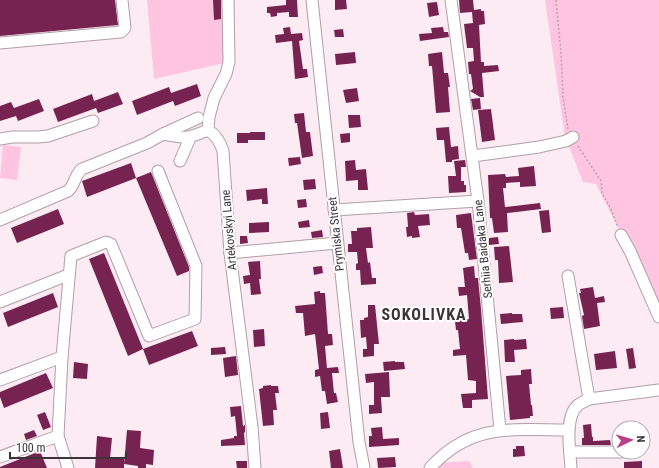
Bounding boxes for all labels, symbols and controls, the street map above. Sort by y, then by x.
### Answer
street label: Artekovskyi Lane [218,189,239,271]
street label: Prymiska Street [325,196,347,272]
street label: Serhiia Baidaka Lane [471,199,495,299]
district label: SOKOLIVKA [381,305,467,324]
north arrow [611,420,651,460]
scale bar [10,434,126,460]
text: N [634,435,647,443]
text: 100 m [16,441,46,455]

